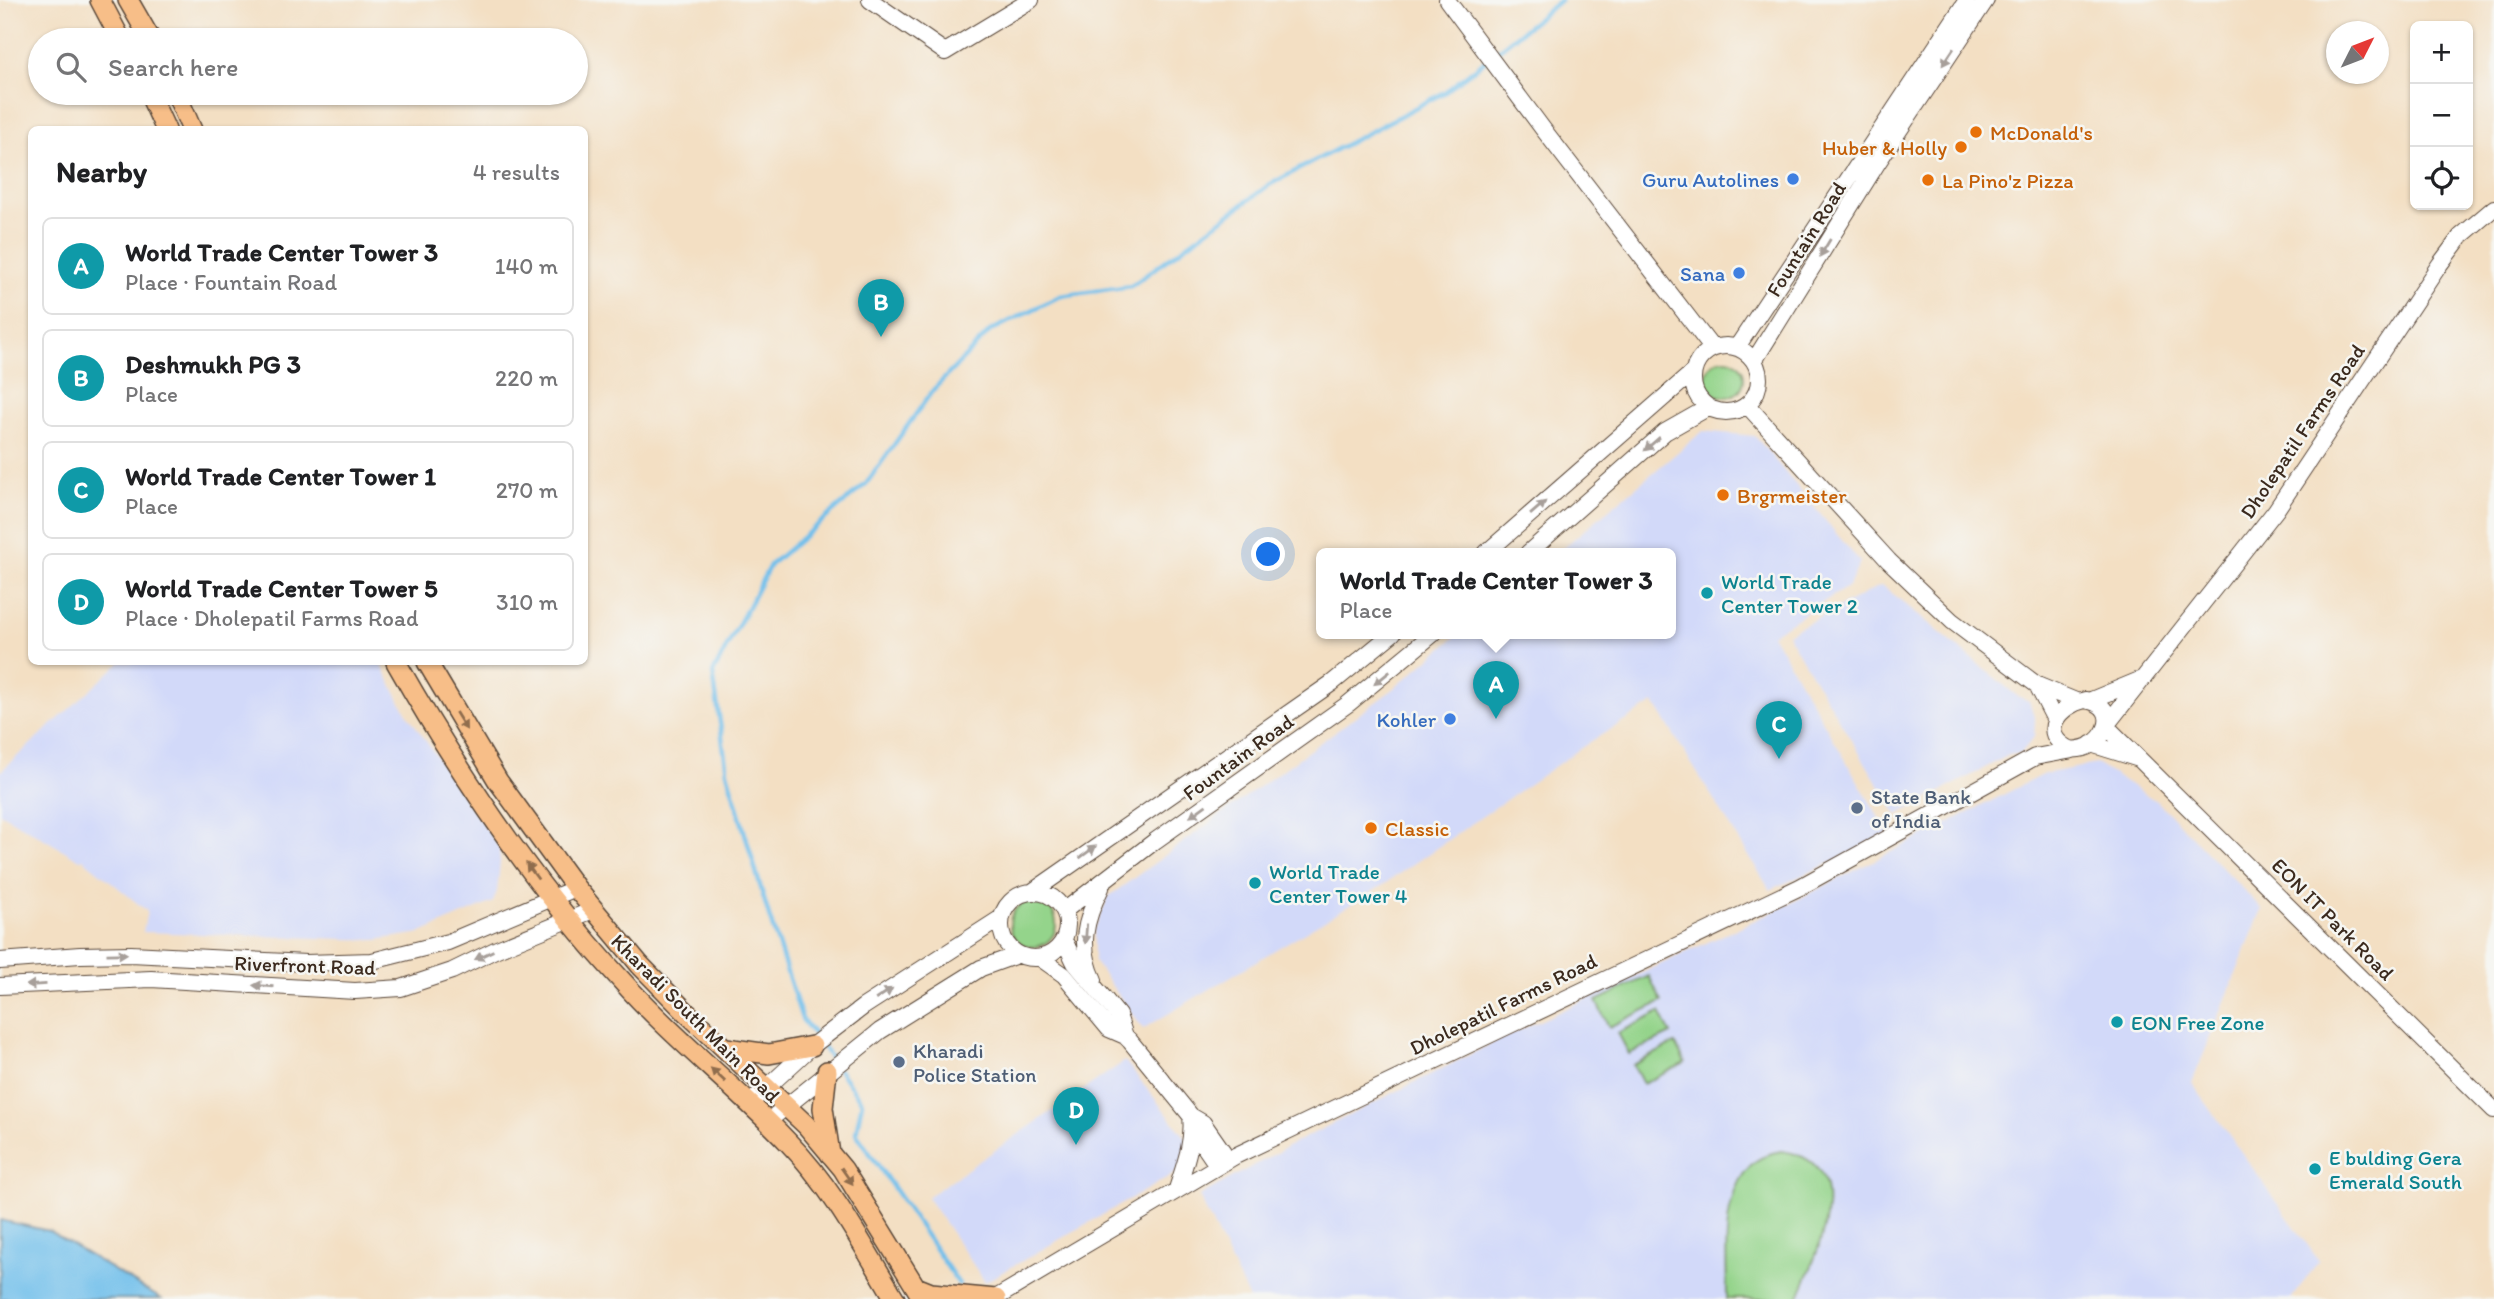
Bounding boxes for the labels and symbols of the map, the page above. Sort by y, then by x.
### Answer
north arrow [2326,21,2389,84]
one-way arrow [1941,48,1955,66]
place label: McDonald's [1990,120,2093,145]
marker: McDonald's [1968,124,1984,140]
place label: Huber & Holly [1822,135,1947,160]
marker: Huber & Holly [1953,139,1969,155]
place label: Guru Autolines [1642,167,1779,192]
place label: La Pino'z Pizza [1942,168,2074,193]
marker: Guru Autolines [1785,171,1801,187]
marker: La Pino'z Pizza [1920,172,1936,188]
street label: Fountain Road [1761,177,1851,301]
one-way arrow [1819,239,1831,258]
place label: Sana [1680,261,1725,286]
marker: Sana [1731,265,1747,281]
pin: B [858,279,904,337]
street label: Dholepatil Farms Road [2234,339,2370,523]
one-way arrow [1643,436,1661,452]
place label: Brgrmeister [1737,483,1847,508]
marker: Brgrmeister [1715,487,1731,503]
one-way arrow [1529,501,1546,516]
your location [1251,537,1285,571]
place label: World Trade Center Tower 2 [1721,569,1858,618]
marker: World Trade Center Tower 2 [1699,585,1715,601]
pin: A [1473,661,1519,719]
one-way arrow [1373,670,1390,685]
pin: C [1756,701,1802,759]
place label: Kohler [1376,707,1437,732]
street label: Fountain Road [1178,708,1299,806]
one-way arrow [455,711,468,730]
marker: Kohler [1442,711,1458,727]
place label: State Bank of India [1871,784,1971,833]
marker: State Bank of India [1849,800,1865,816]
one-way arrow [1189,804,1207,818]
place label: Classic [1385,816,1450,841]
marker: Classic [1363,820,1379,836]
one-way arrow [1079,845,1097,859]
street label: EON IT Park Road [2267,853,2400,986]
place label: World Trade Center Tower 4 [1269,859,1408,908]
one-way arrow [525,862,539,880]
marker: World Trade Center Tower 4 [1247,875,1263,891]
one-way arrow [1081,923,1092,945]
street label: Kharadi South Main Road [606,928,786,1108]
street label: Dholepatil Farms Road [1405,948,1601,1060]
one-way arrow [106,949,128,960]
street label: Riverfront Road [234,950,377,980]
one-way arrow [474,950,494,961]
one-way arrow [25,979,47,990]
one-way arrow [252,980,274,991]
one-way arrow [875,987,894,1000]
place label: EON Free Zone [2131,1010,2264,1035]
marker: EON Free Zone [2109,1014,2125,1030]
place label: Kharadi Police Station [913,1038,1037,1087]
marker: Kharadi Police Station [891,1054,907,1070]
one-way arrow [709,1067,726,1083]
pin: D [1053,1087,1099,1145]
place label: E bulding Gera Emerald South [2329,1145,2462,1194]
marker: E bulding Gera Emerald South [2307,1161,2323,1177]
one-way arrow [840,1166,853,1185]

